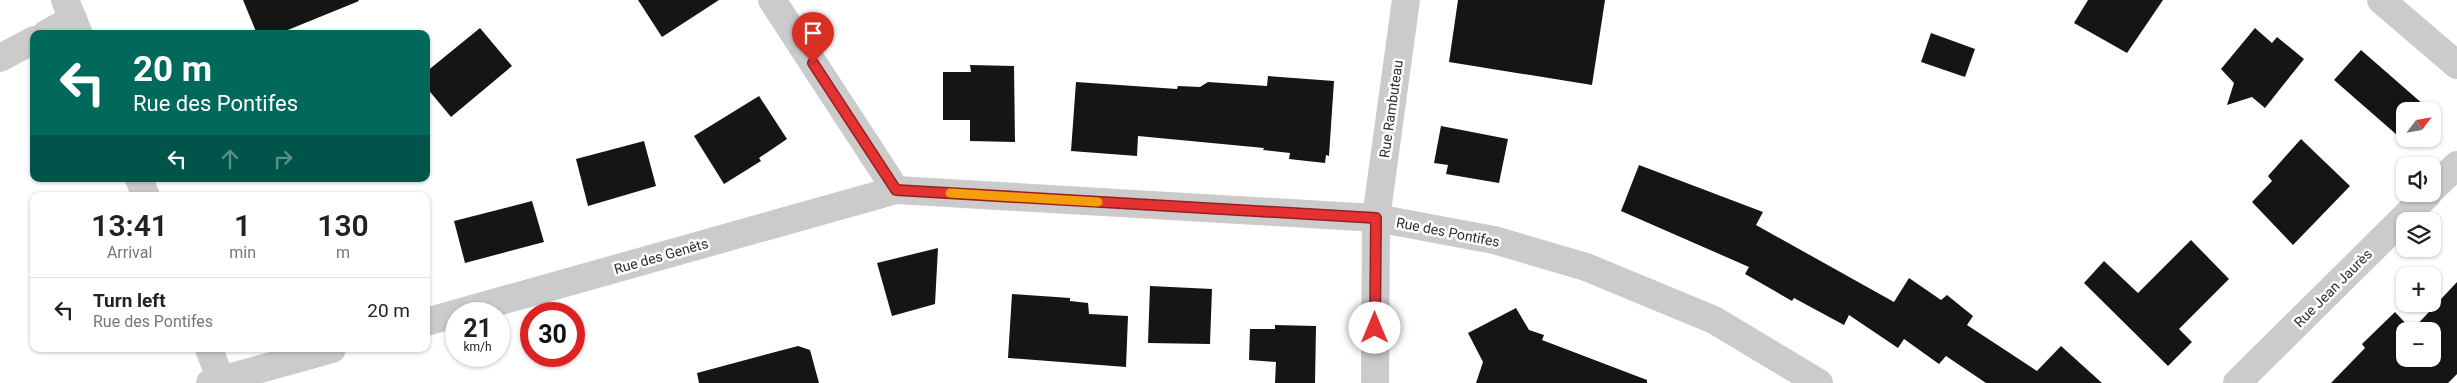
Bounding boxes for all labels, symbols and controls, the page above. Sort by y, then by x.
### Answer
pin [792,12,834,63]
icon: arrive [799,19,827,47]
text: 20 m [133,49,212,90]
icon: left [50,50,115,115]
street label: Rue Rambuteau [1376,59,1406,159]
text: Rue des Pontifes [133,91,298,116]
north arrow [2396,102,2441,148]
map controls [2396,102,2441,367]
icon: left [163,145,191,173]
icon: ahead [216,145,244,173]
icon: right [269,145,297,173]
button: sound [2396,157,2441,202]
text: 13:41 [91,208,168,243]
text: 1 [234,208,251,243]
text: 130 [317,208,369,243]
button: layers [2396,212,2441,257]
street label: Rue des Pontifes [1395,214,1501,250]
street label: Rue des Genêts [612,235,710,277]
text: Arrival [107,243,152,262]
text: min [229,243,256,262]
text: m [336,243,350,262]
street label: Rue Jean Jaurès [2291,246,2375,330]
button: + [2396,267,2441,312]
text: Turn left [93,289,166,312]
icon: left [50,296,78,324]
text: 20 m [367,299,410,322]
position arrow [1348,301,1400,353]
speed limit sign: 30 [520,302,585,367]
text: Rue des Pontifes [93,312,213,331]
text: 21 [463,314,492,343]
button: − [2396,322,2441,367]
text: km/h [463,340,492,354]

